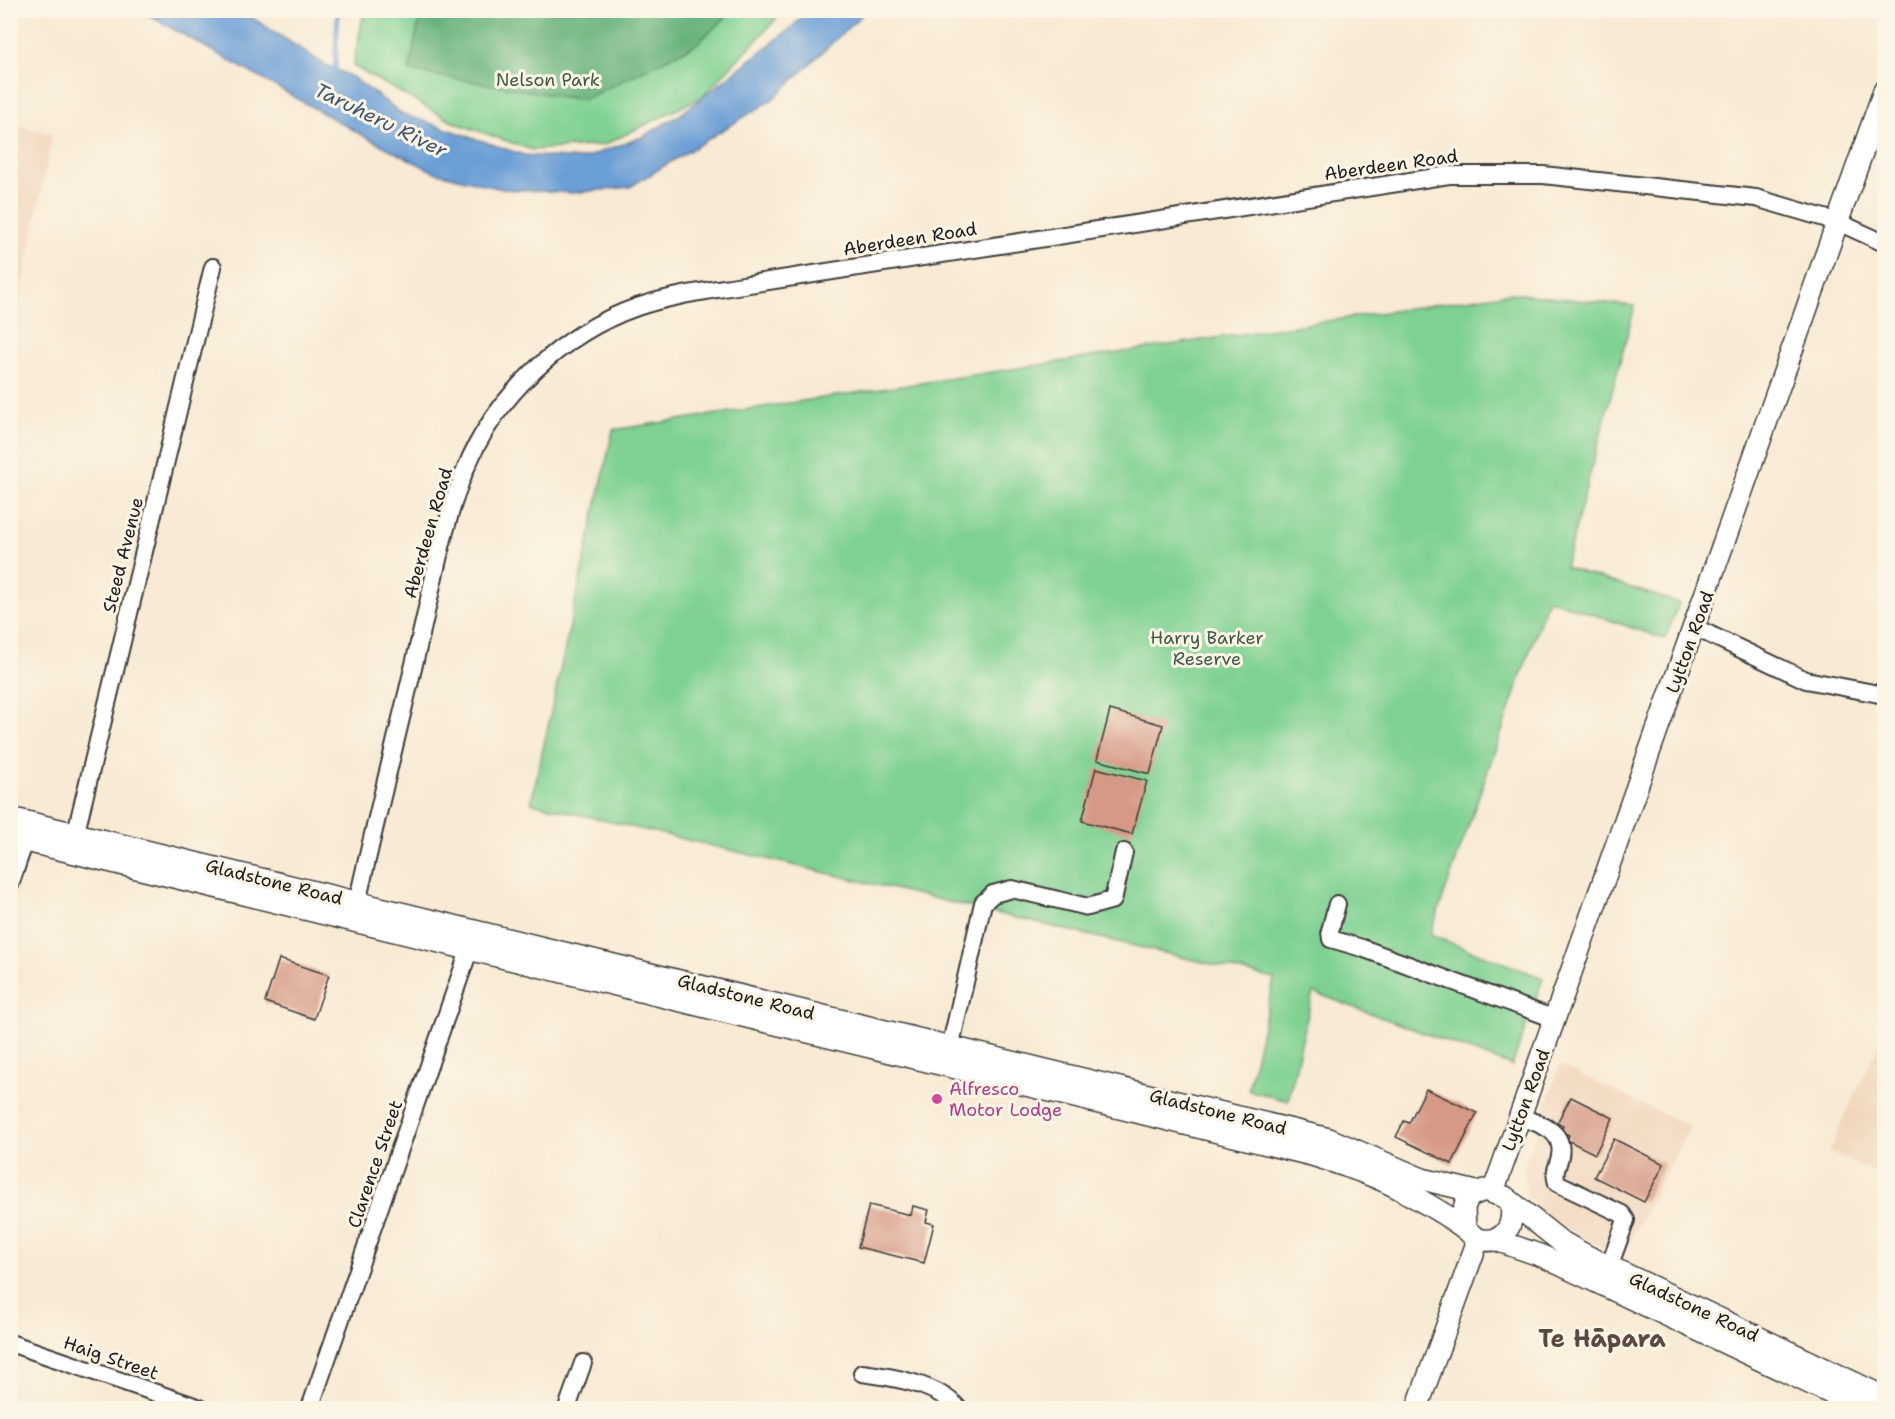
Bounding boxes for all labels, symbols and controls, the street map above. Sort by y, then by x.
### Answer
park label: Nelson Park [496,68,600,92]
water label: Taruheru River [310,77,452,164]
street label: Aberdeen Road [1323,144,1459,186]
street label: Aberdeen Road [842,217,978,261]
street label: Aberdeen Road [398,465,458,601]
street label: Steed Avenue [97,495,149,615]
street label: Lytton Road [1660,587,1720,697]
park label: Harry Barker Reserve [1150,626,1264,671]
street label: Gladstone Road [203,853,345,911]
street label: Gladstone Road [675,968,817,1026]
street label: Lytton Road [1496,1045,1556,1155]
place label: Alfresco Motor Lodge [949,1077,1062,1122]
street label: Gladstone Road [1147,1083,1289,1141]
marker: Alfresco Motor Lodge [930,1092,944,1106]
street label: Clarence Street [342,1097,408,1231]
street label: Gladstone Road [1625,1266,1763,1348]
district label: Te Hāpara [1538,1323,1666,1355]
street label: Haig Street [60,1331,162,1386]

